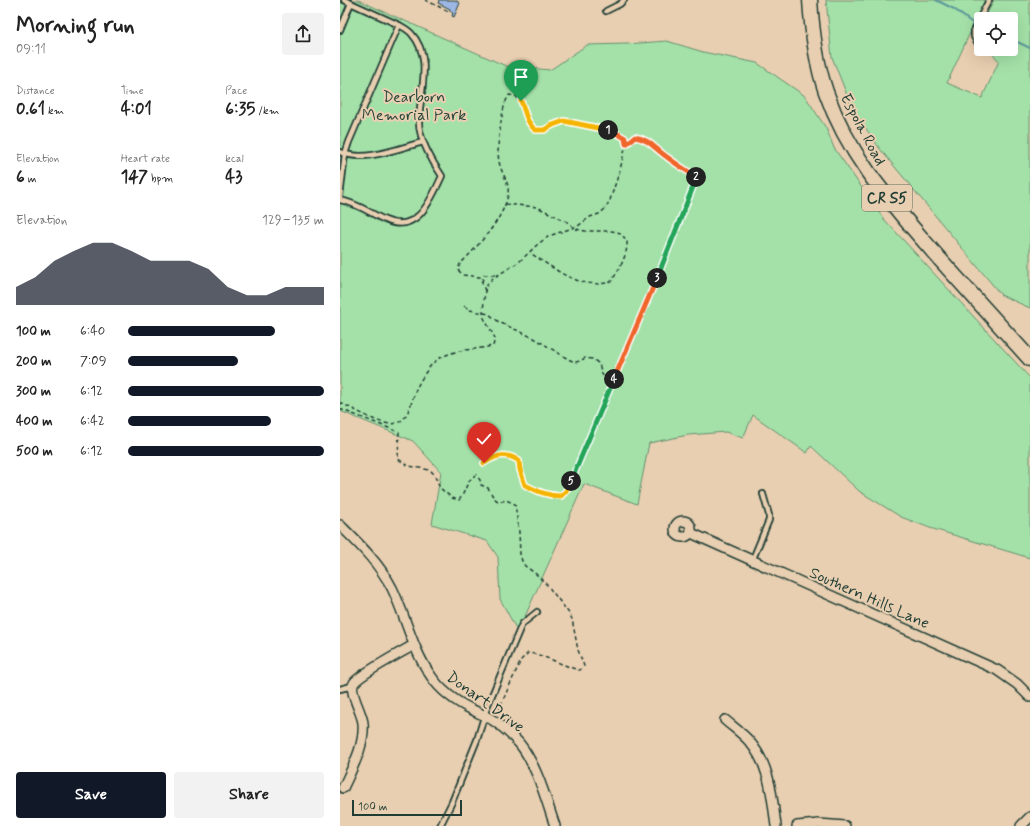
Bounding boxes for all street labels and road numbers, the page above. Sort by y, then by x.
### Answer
street label: Espola Road [835,90,891,170]
road number: CR S5 [862,185,912,211]
street label: Southern Hills Lane [806,562,933,634]
street label: Donart Drive [442,667,528,738]

